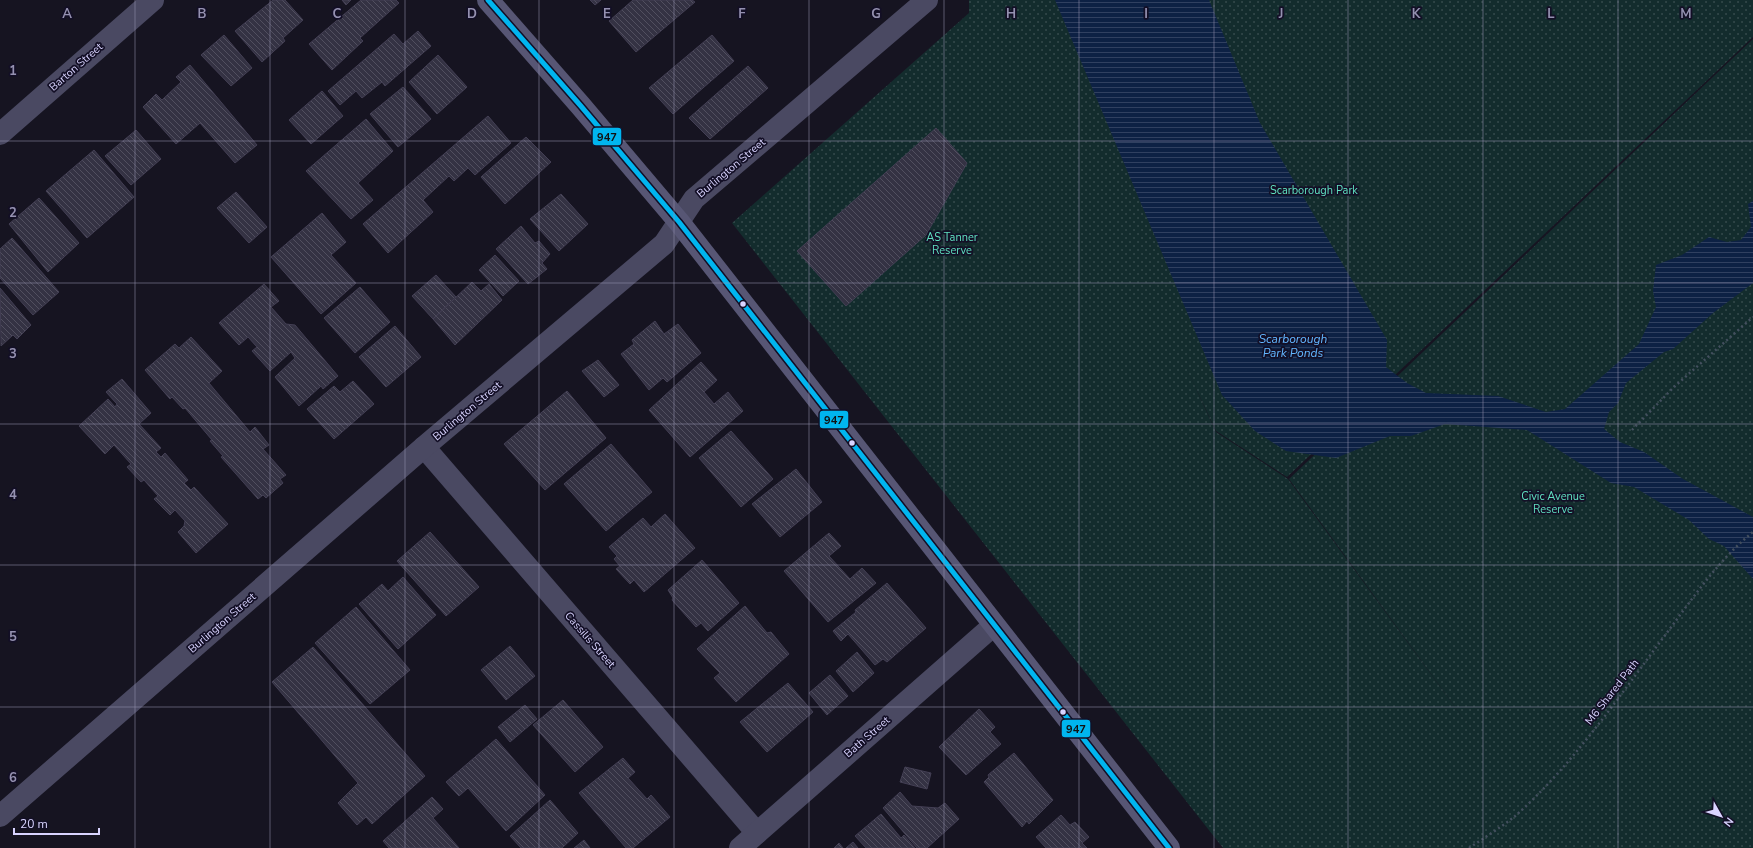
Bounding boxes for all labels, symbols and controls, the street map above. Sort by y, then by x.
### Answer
text: A [62,5,72,23]
text: B [198,5,207,23]
text: C [333,5,342,23]
text: D [467,5,477,23]
text: E [603,5,611,23]
text: F [738,5,746,23]
text: G [871,5,881,23]
text: H [1006,5,1016,23]
text: I [1144,5,1148,23]
text: J [1278,5,1283,23]
text: K [1412,5,1421,23]
text: L [1547,5,1555,23]
text: M [1680,5,1692,23]
street label: Barton Street [46,39,106,94]
text: 1 [9,62,17,80]
line badge: 947 [592,127,622,146]
text: 947 [597,130,617,145]
street label: Burlington Street [694,135,769,201]
park label: Scarborough Park [1270,183,1358,198]
text: 2 [9,204,17,222]
park label: AS Tanner Reserve [926,230,978,258]
unlabelled marker [738,299,748,309]
water label: Scarborough Park Ponds [1259,331,1328,361]
text: 3 [9,345,17,363]
street label: Burlington Street [430,378,505,444]
line badge: 947 [819,410,849,429]
text: 947 [824,413,844,428]
unlabelled marker [847,438,857,448]
text: 4 [9,486,17,504]
park label: Civic Avenue Reserve [1521,489,1585,517]
street label: Burlington Street [185,589,259,657]
street label: Cassilis Street [561,609,619,671]
text: 5 [9,628,17,646]
street label: M6 Shared Path [1582,656,1642,728]
unlabelled marker [1058,707,1068,717]
street label: Bath Street [841,713,893,761]
line badge: 947 [1061,719,1091,738]
text: 947 [1066,722,1086,737]
text: 6 [9,769,17,787]
north arrow [1701,796,1741,836]
scale bar [14,810,99,836]
text: N [1720,814,1737,830]
text: 20 m [20,816,48,832]

